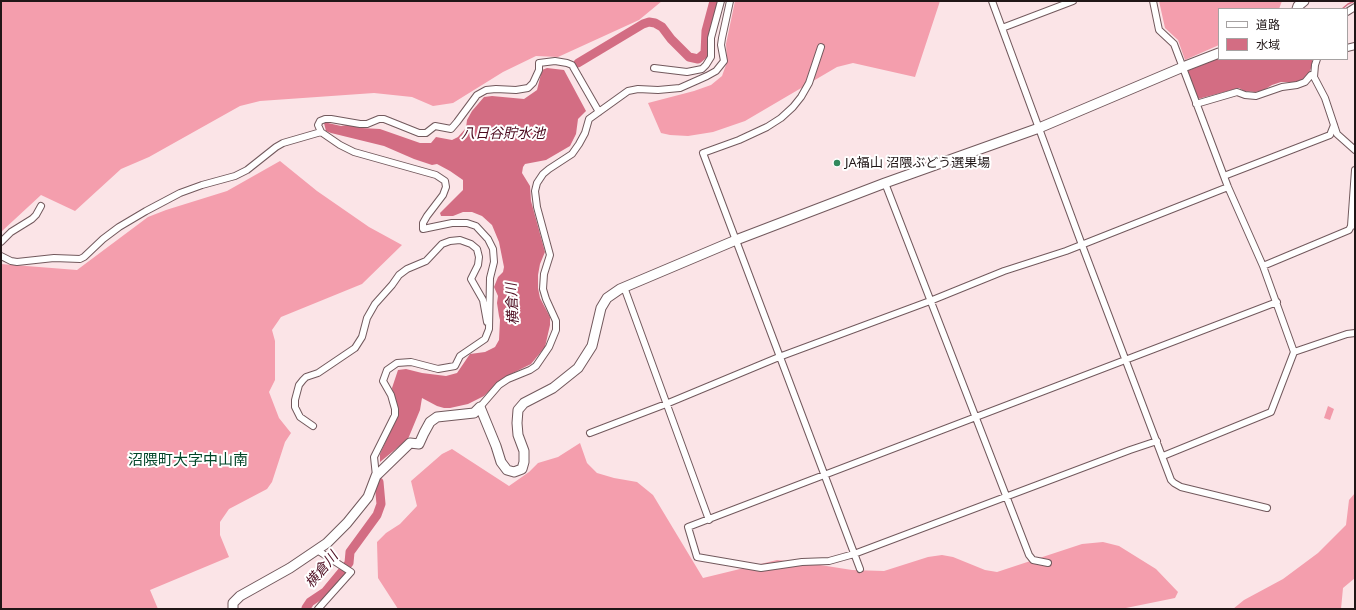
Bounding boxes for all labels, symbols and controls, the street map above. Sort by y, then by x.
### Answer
legend [1218,8,1348,60]
text: 道路 [1256,16,1280,33]
text: 水域 [1256,36,1280,53]
water label: 八日谷貯水池 [461,126,545,142]
place label: JA福山 沼隈ぶどう選果場 [845,155,990,171]
marker: JA福山 沼隈ぶどう選果場 [832,158,842,168]
water label: 横倉川 [504,283,522,325]
district label: 沼隈町大字中山南 [128,452,248,470]
water label: 横倉川 [302,549,342,591]

